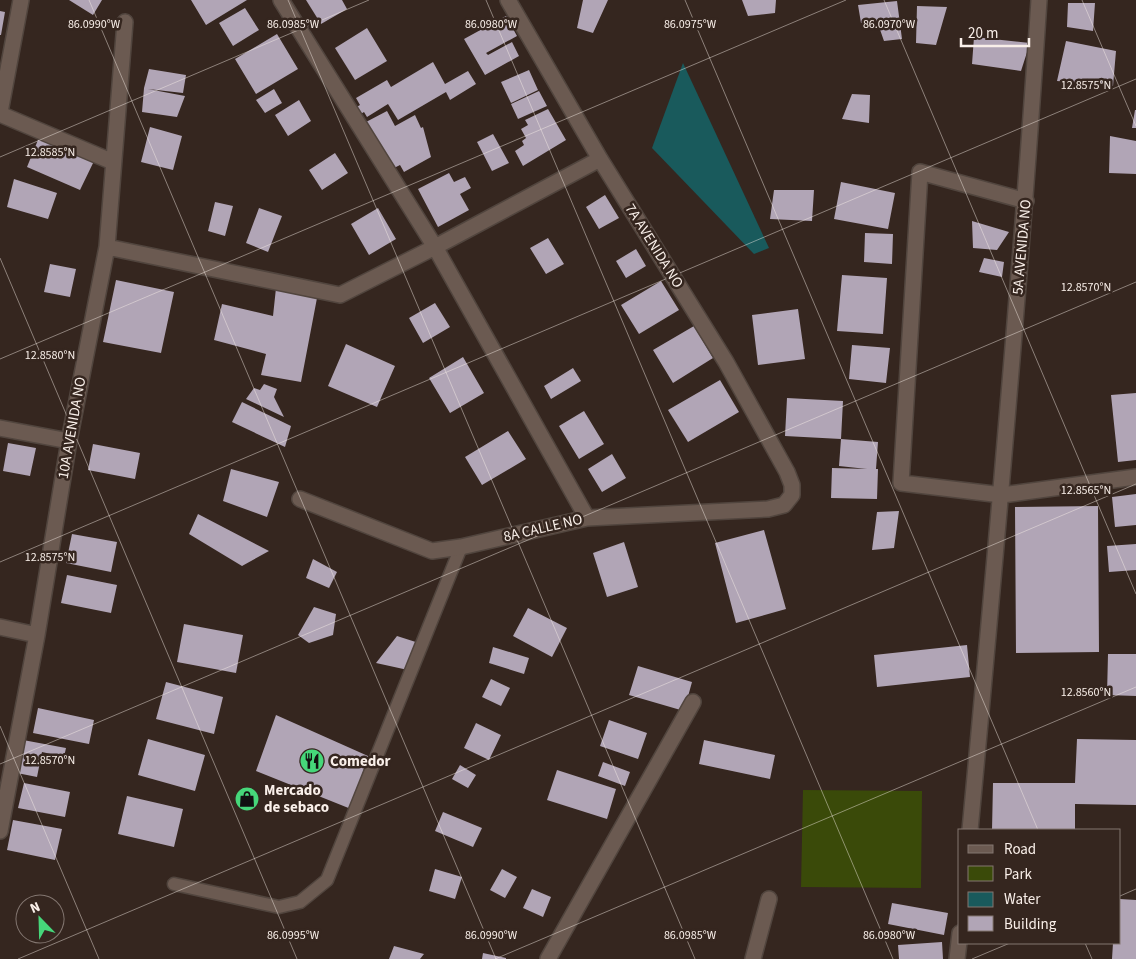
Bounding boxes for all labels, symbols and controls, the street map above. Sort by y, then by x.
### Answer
scale bar [961,15,1028,47]
text: 86.0990°W [68,16,121,33]
text: 86.0985°W [267,16,320,33]
text: 86.0980°W [465,16,518,33]
text: 86.0975°W [664,16,717,33]
text: 86.0970°W [863,16,916,33]
text: 20 m [968,23,998,44]
text: 12.8575°N [1061,77,1111,94]
text: 12.8585°N [25,144,75,161]
street label: 5A AVENIDA NO [1007,198,1037,296]
street label: 7A AVENIDA NO [620,200,688,292]
text: 12.8570°N [1061,279,1111,296]
text: 12.8580°N [25,347,75,364]
street label: 10A AVENIDA NO [53,375,91,481]
text: 12.8565°N [1061,482,1111,499]
street label: 8A CALLE NO [501,509,585,547]
text: 12.8575°N [25,549,75,566]
text: 12.8560°N [1061,684,1111,701]
restaurant icon: Comedor [299,748,325,774]
place label: Comedor [330,751,391,772]
text: 12.8570°N [25,752,75,769]
place label: Mercado de sebaco [264,780,329,818]
shop icon: Mercado de sebaco [234,786,260,812]
legend [958,829,1121,944]
text: Road [1004,839,1036,860]
text: Park [1004,864,1033,885]
text: Water [1004,889,1041,910]
north arrow [15,894,65,944]
text: N [27,897,44,919]
text: Building [1004,914,1057,935]
text: 86.0995°W [267,927,320,944]
text: 86.0990°W [465,927,518,944]
text: 86.0985°W [664,927,717,944]
text: 86.0980°W [863,927,916,944]

